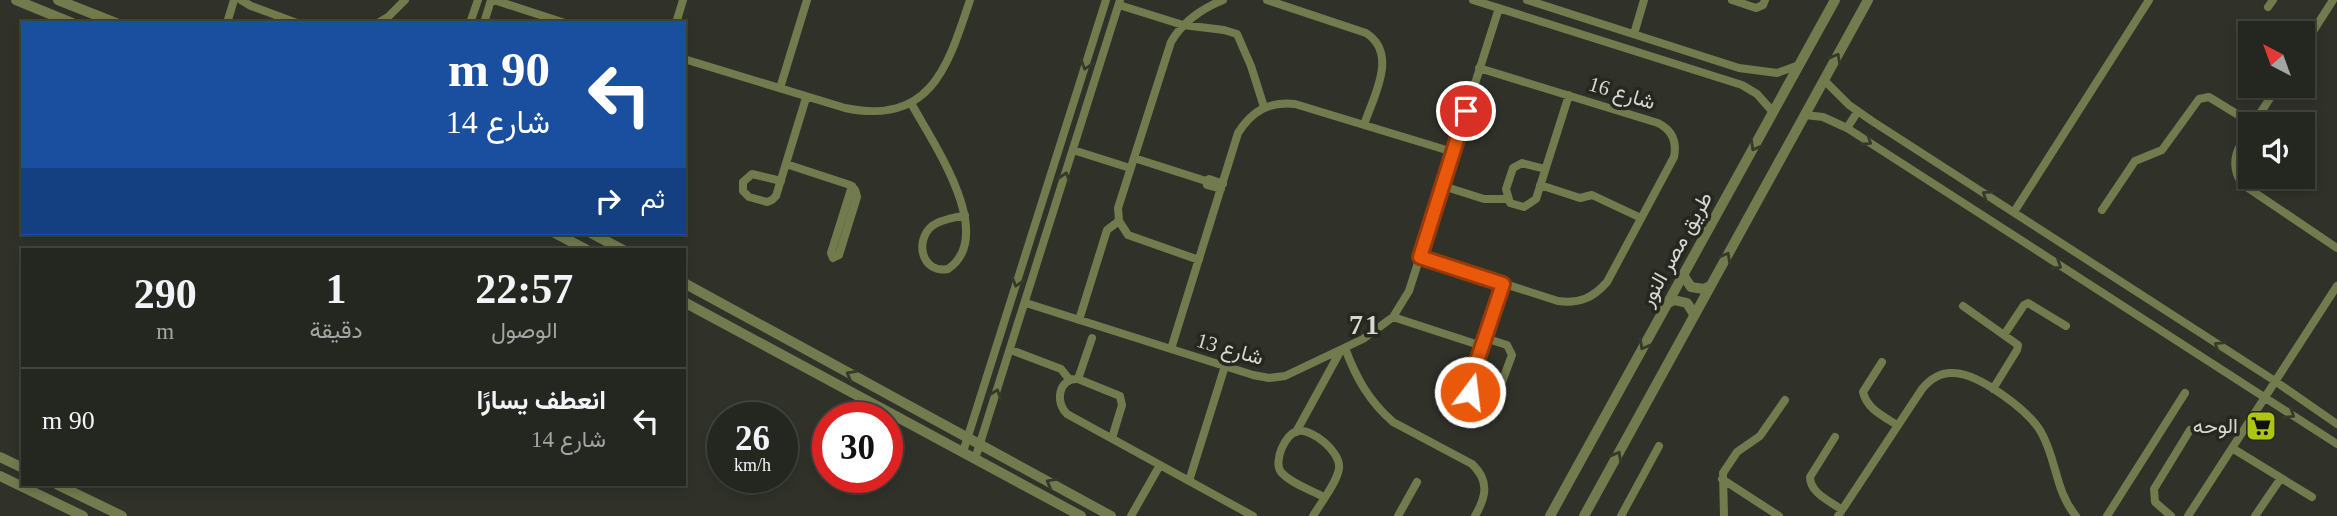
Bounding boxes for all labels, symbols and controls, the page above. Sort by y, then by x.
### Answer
north arrow [2238,21,2315,98]
map controls [2238,21,2315,189]
text: 90 m [448,42,550,97]
icon: left [574,49,665,140]
one-way arrow [1828,52,1841,65]
one-way arrow [1079,59,1094,71]
street label: شارع 16 [1585,72,1658,116]
pin [1436,81,1496,141]
icon: arrive [1447,92,1485,130]
text: شارع 14 [446,104,550,140]
button: sound [2238,112,2315,189]
one-way arrow [1859,132,1872,145]
one-way arrow [1750,138,1763,151]
one-way arrow [1057,171,1071,183]
icon: right [589,182,627,220]
text: ثم [641,185,665,214]
street label: طريق مصر النور [1634,188,1718,312]
one-way arrow [1982,191,1995,203]
one-way arrow [1718,252,1731,264]
one-way arrow [2050,257,2063,270]
text: 1 [326,266,347,312]
text: 22:57 [475,266,573,312]
text: 290 [134,271,197,317]
one-way arrow [1011,276,1026,288]
district label: 71 [1349,309,1381,340]
text: دقيقة [309,318,363,343]
text: الوصول [491,318,558,343]
text: m [156,319,174,344]
street label: شارع 13 [1193,328,1266,372]
one-way arrow [1639,337,1652,350]
one-way arrow [2213,342,2226,355]
position arrow [1433,355,1507,429]
one-way arrow [846,369,859,383]
text: انعطف يسارًا [476,386,606,415]
one-way arrow [988,388,1003,400]
icon: left [627,402,665,440]
speed limit sign: 30 [812,402,903,493]
one-way arrow [2283,405,2296,418]
text: 90 m [42,406,95,435]
supermarket icon: الوحه [2244,409,2278,443]
place label: الوحه [2193,414,2238,439]
text: 26 [735,419,770,458]
text: شارع 14 [531,427,606,452]
one-way arrow [1609,451,1622,464]
text: km/h [734,455,771,475]
one-way arrow [1046,478,1058,492]

